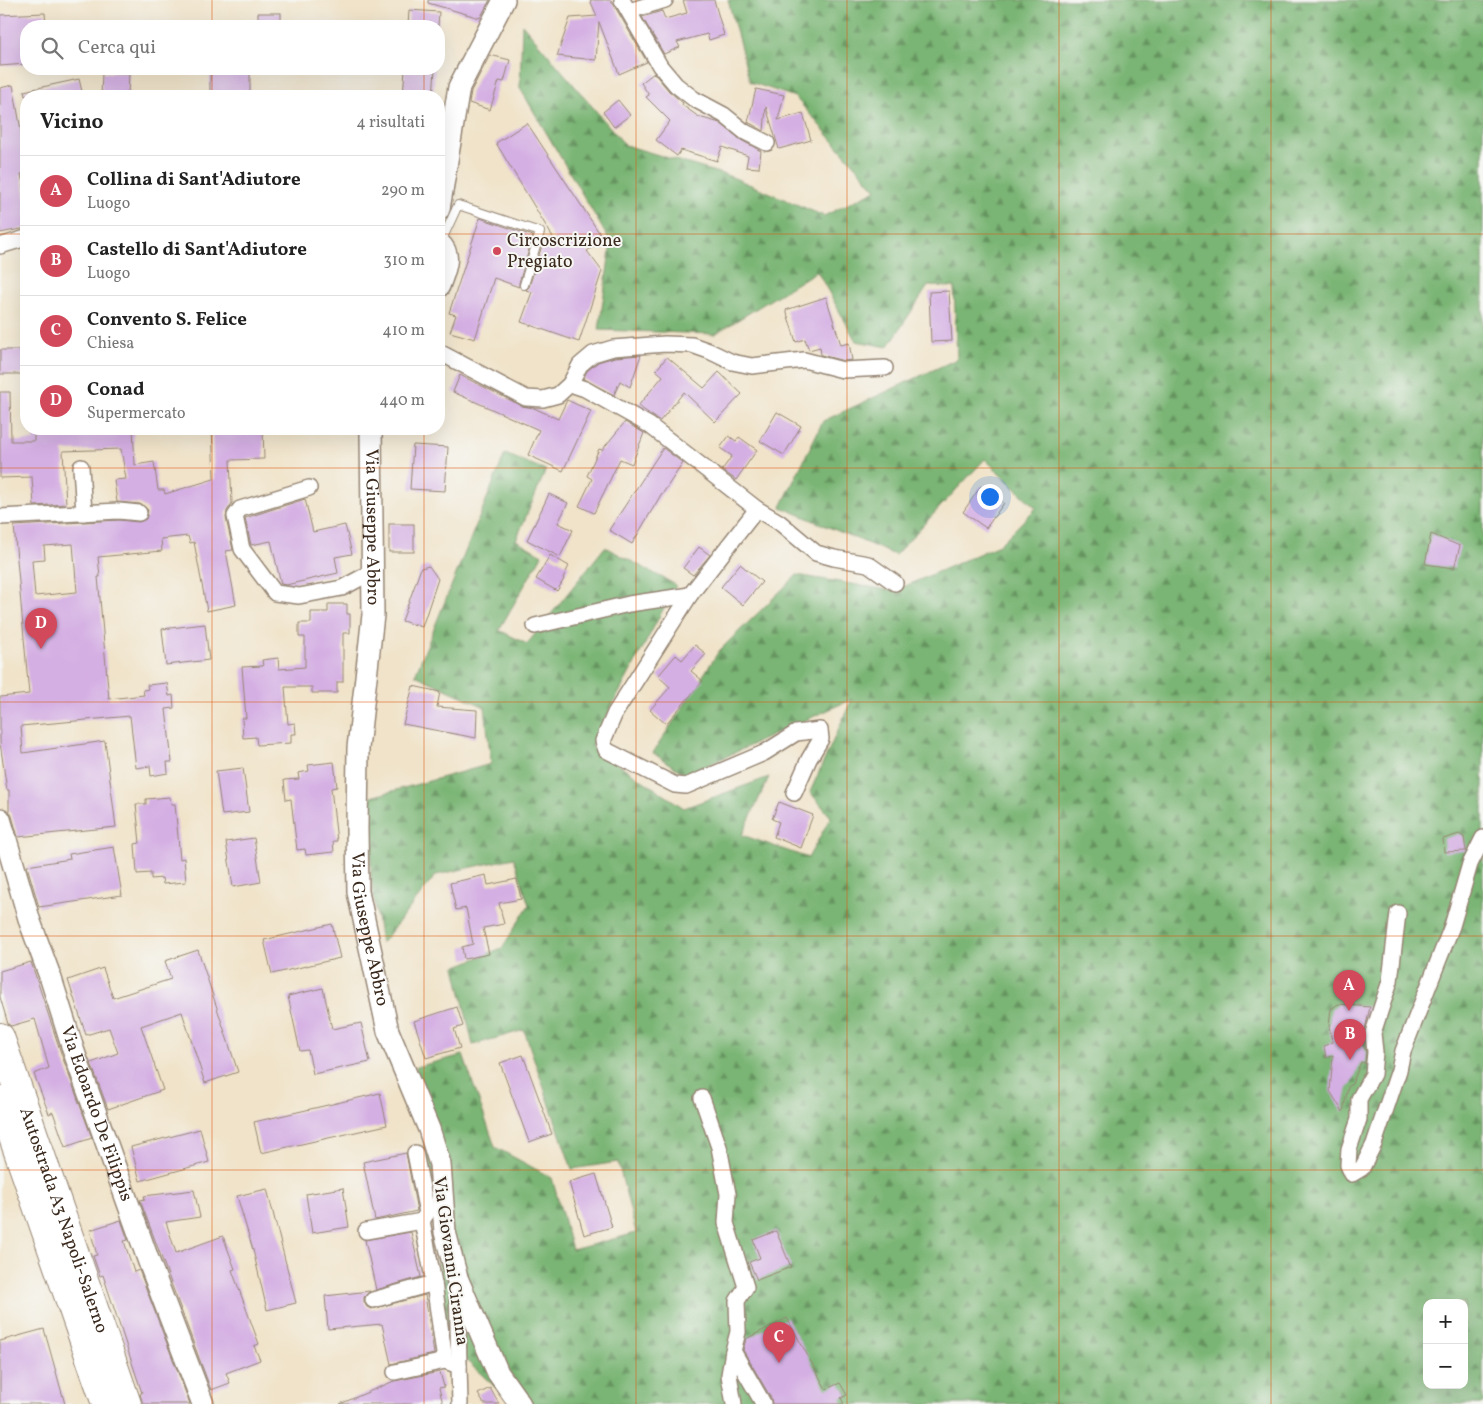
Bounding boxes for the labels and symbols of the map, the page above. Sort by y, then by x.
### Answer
place label: Circoscrizione Pregiato [507,229,621,275]
marker: Circoscrizione Pregiato [491,245,503,257]
street label: Via Giuseppe Abbro [359,449,385,605]
your location [977,484,1003,510]
pin: D [25,608,57,649]
street label: Via Giuseppe Abbro [345,852,395,1008]
pin: A [1333,970,1365,1011]
pin: B [1334,1019,1366,1060]
street label: Via Edoardo De Filippis [54,1023,139,1205]
street label: Autostrada A3 Napoli-Salerno [13,1104,114,1337]
street label: Via Giovanni Ciranna [426,1175,474,1347]
pin: C [763,1322,795,1363]

